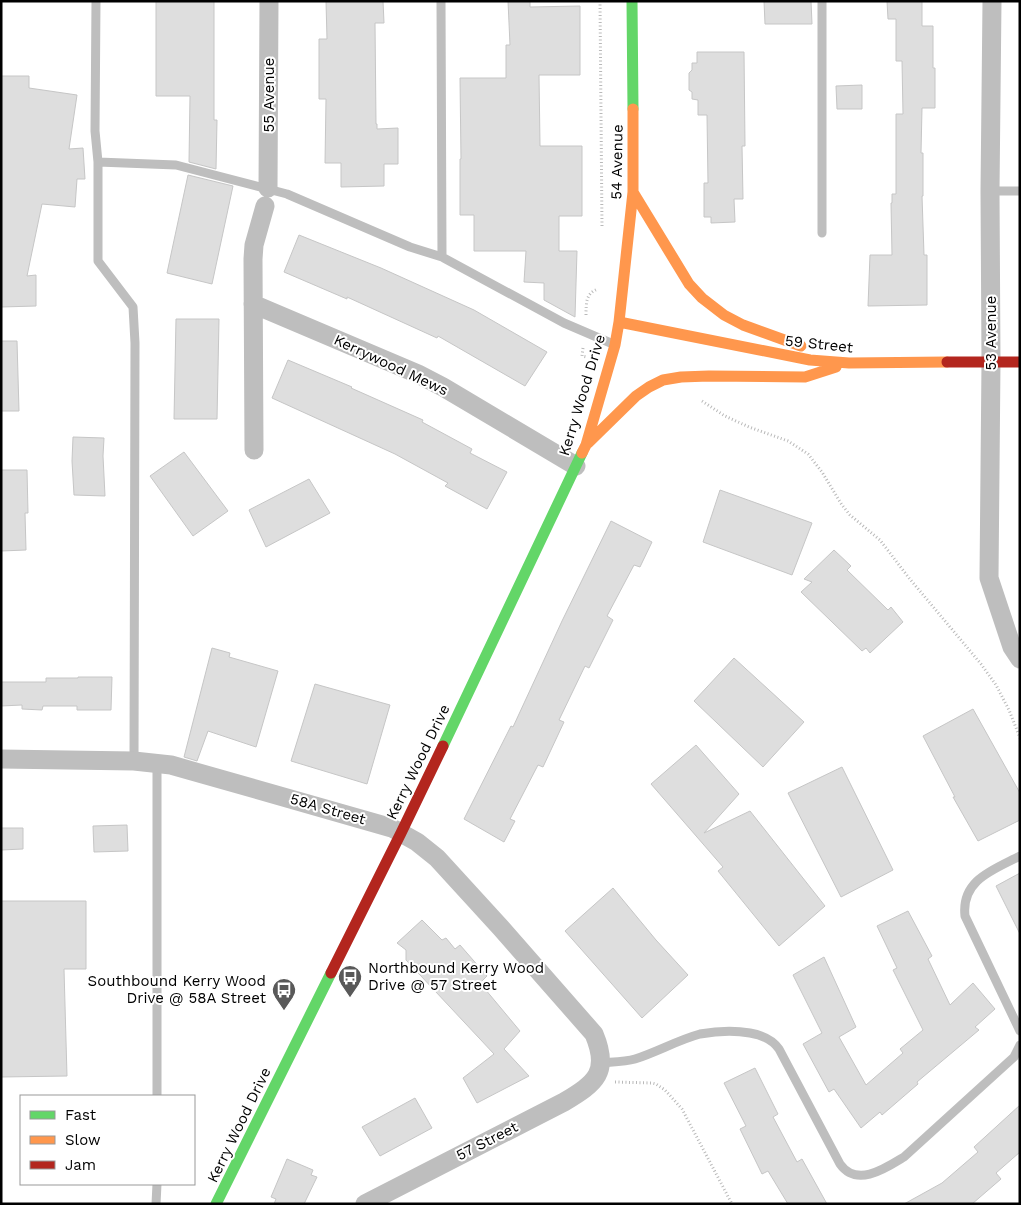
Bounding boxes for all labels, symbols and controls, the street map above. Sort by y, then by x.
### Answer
street label: 55 Avenue [260,57,278,133]
street label: 54 Avenue [607,124,627,200]
street label: 53 Avenue [982,295,1000,371]
street label: Kerrywood Mews [331,331,451,399]
street label: 59 Street [784,331,855,357]
street label: Kerry Wood Drive [555,332,609,458]
street label: Kerry Wood Drive [382,701,454,823]
street label: 58A Street [288,790,368,829]
place label: Northbound Kerry Wood Drive @ 57 Street [368,959,544,994]
bus stop icon: Northbound Kerry Wood Drive @ 57 Street [337,964,363,998]
place label: Southbound Kerry Wood Drive @ 58A Street [88,972,267,1007]
bus stop icon: Southbound Kerry Wood Drive @ 58A Street [271,977,297,1011]
street label: Kerry Wood Drive [203,1064,275,1186]
legend [20,1095,195,1185]
text: Fast [65,1106,97,1124]
street label: 57 Street [453,1117,522,1164]
text: Slow [65,1131,101,1149]
text: Jam [65,1156,96,1174]

